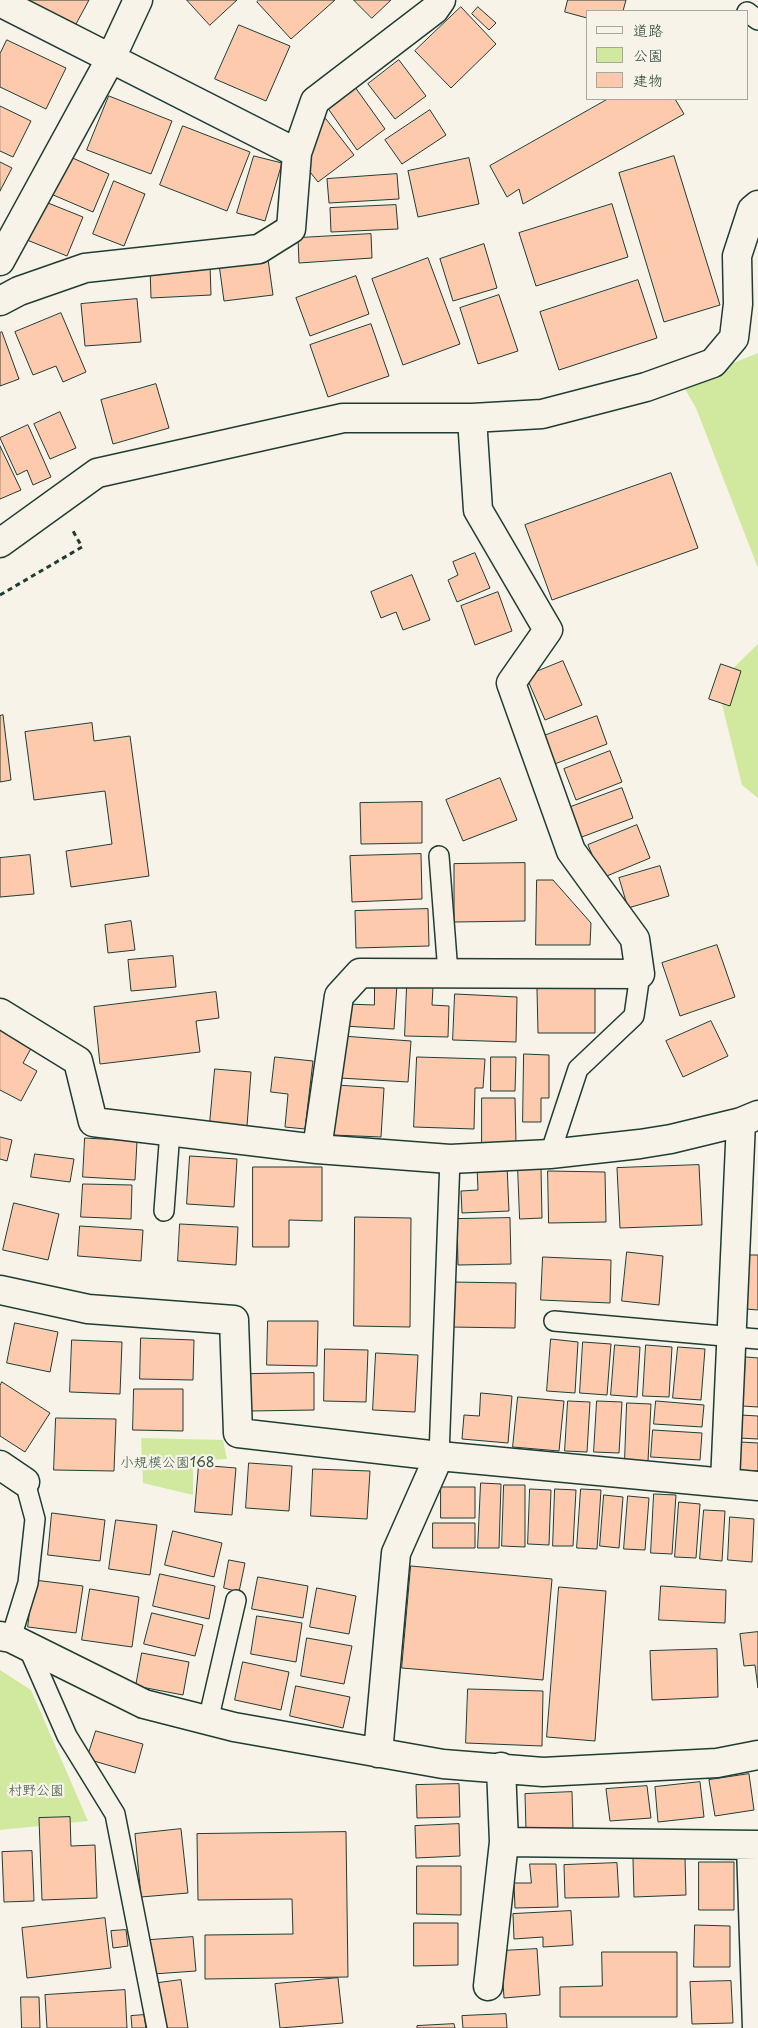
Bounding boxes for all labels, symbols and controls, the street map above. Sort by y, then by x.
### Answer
legend [586,10,748,100]
text: 道路 [633,18,663,41]
text: 公園 [633,43,663,66]
text: 建物 [633,68,663,91]
park label: 小規模公園168 [120,1455,214,1471]
park label: 村野公園 [8,1783,64,1799]

